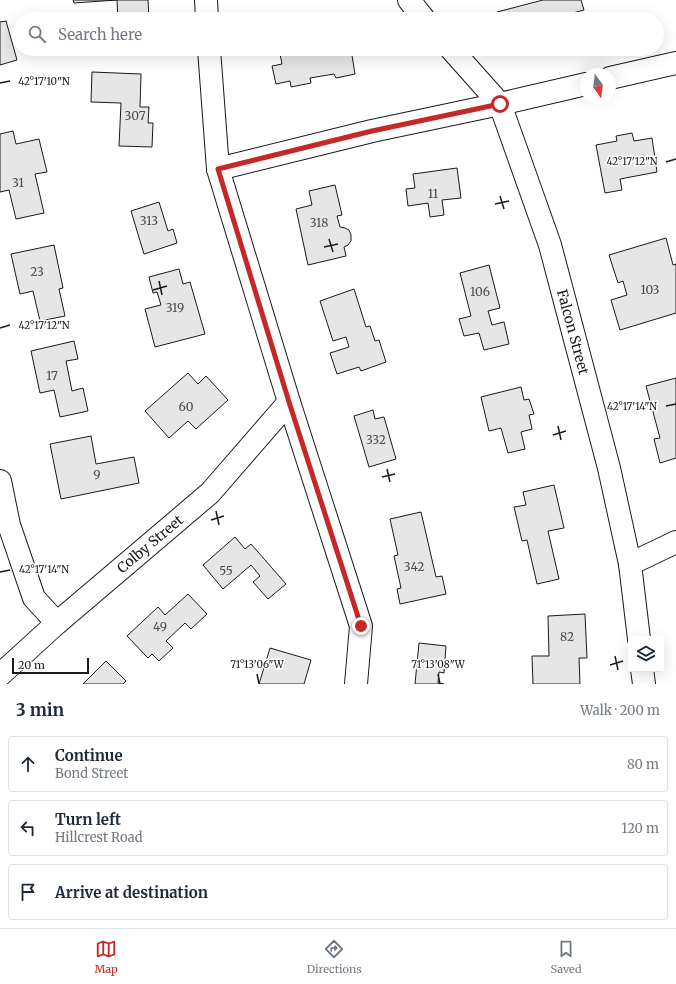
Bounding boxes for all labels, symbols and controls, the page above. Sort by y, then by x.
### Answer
search box [12,12,664,56]
icon: search [26,23,48,45]
text: Search here [58,25,142,44]
north arrow [580,68,616,104]
text: 42°17'10"N [18,75,70,88]
route start [491,95,509,113]
house number: 307 [124,108,146,123]
text: 42°17'12"N [607,155,658,168]
house number: 31 [12,175,24,190]
house number: 11 [428,186,439,201]
house number: 313 [140,213,158,228]
house number: 318 [310,215,328,230]
house number: 23 [30,264,44,279]
house number: 103 [641,282,660,297]
house number: 106 [470,284,490,299]
street label: Falcon Street [553,287,593,377]
house number: 319 [166,300,184,315]
text: 42°17'12"N [19,319,70,332]
house number: 17 [46,368,58,383]
house number: 60 [179,399,194,414]
text: 42°17'14"N [607,400,657,413]
house number: 332 [366,432,386,447]
house number: 9 [93,467,101,482]
street label: Colby Street [113,511,187,577]
house number: 342 [404,559,424,574]
text: 42°17'14"N [19,563,69,576]
house number: 55 [219,563,233,578]
route end [352,617,370,635]
house number: 49 [153,619,167,634]
house number: 82 [560,629,574,644]
map controls [628,636,664,672]
button: layers [628,636,664,672]
scale bar [12,656,89,675]
text: 20 m [18,658,45,672]
text: 71°13'06"W [230,658,285,671]
text: 71°13'08"W [411,658,466,671]
text: 3 min [16,699,64,721]
text: Walk · 200 m [580,702,660,719]
text: Continue [55,746,123,765]
icon: ahead [17,753,39,775]
text: 80 m [627,756,659,773]
text: Bond Street [55,765,128,782]
text: Turn left [55,810,121,829]
icon: left [17,817,39,839]
text: 120 m [621,820,659,837]
text: Hillcrest Road [55,829,143,846]
icon: arrive [17,881,39,903]
text: Arrive at destination [55,883,208,902]
tab: Map [94,938,118,976]
tab: Directions [307,938,362,976]
tab: Saved [550,938,582,976]

